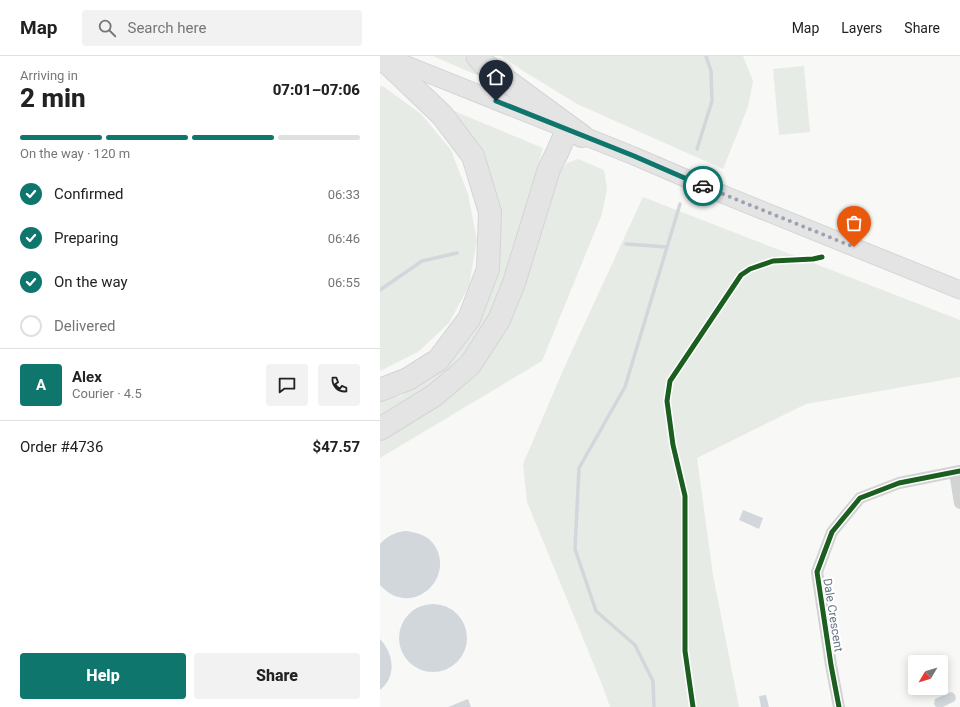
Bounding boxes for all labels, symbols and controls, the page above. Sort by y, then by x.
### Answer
search box [82,10,362,46]
text: Map [20,16,58,39]
icon: search [96,17,118,39]
text: Search here [128,19,206,37]
text: Map [792,20,819,36]
text: Layers [841,20,882,36]
text: Share [904,20,940,36]
pin [479,60,513,101]
icon: home [485,66,507,88]
text: Arriving in [20,68,78,83]
text: 07:01–07:06 [273,81,360,99]
text: 2 min [20,83,86,113]
text: On the way · 120 m [20,146,130,161]
courier [683,166,723,206]
icon: car [692,175,714,197]
icon: check [20,183,42,205]
text: Confirmed [54,185,124,203]
text: 06:33 [328,187,360,202]
pin [837,206,871,247]
icon: bag [843,212,865,234]
icon: check [20,227,42,249]
text: Preparing [54,229,118,247]
text: 06:46 [328,231,360,246]
icon: check [20,271,42,293]
text: On the way [54,273,128,291]
text: 06:55 [328,275,360,290]
text: Delivered [54,317,116,335]
button: chat [266,364,308,406]
button: phone [318,364,360,406]
text: Alex [72,368,102,386]
text: A [36,376,46,394]
text: Courier · 4.5 [72,386,142,401]
text: Order #4736 [20,438,103,456]
text: $47.57 [313,438,360,456]
street label: Dale Crescent [820,577,846,653]
button: Help [20,653,186,699]
button: Share [194,653,360,699]
north arrow [908,655,948,695]
map controls [908,655,948,695]

